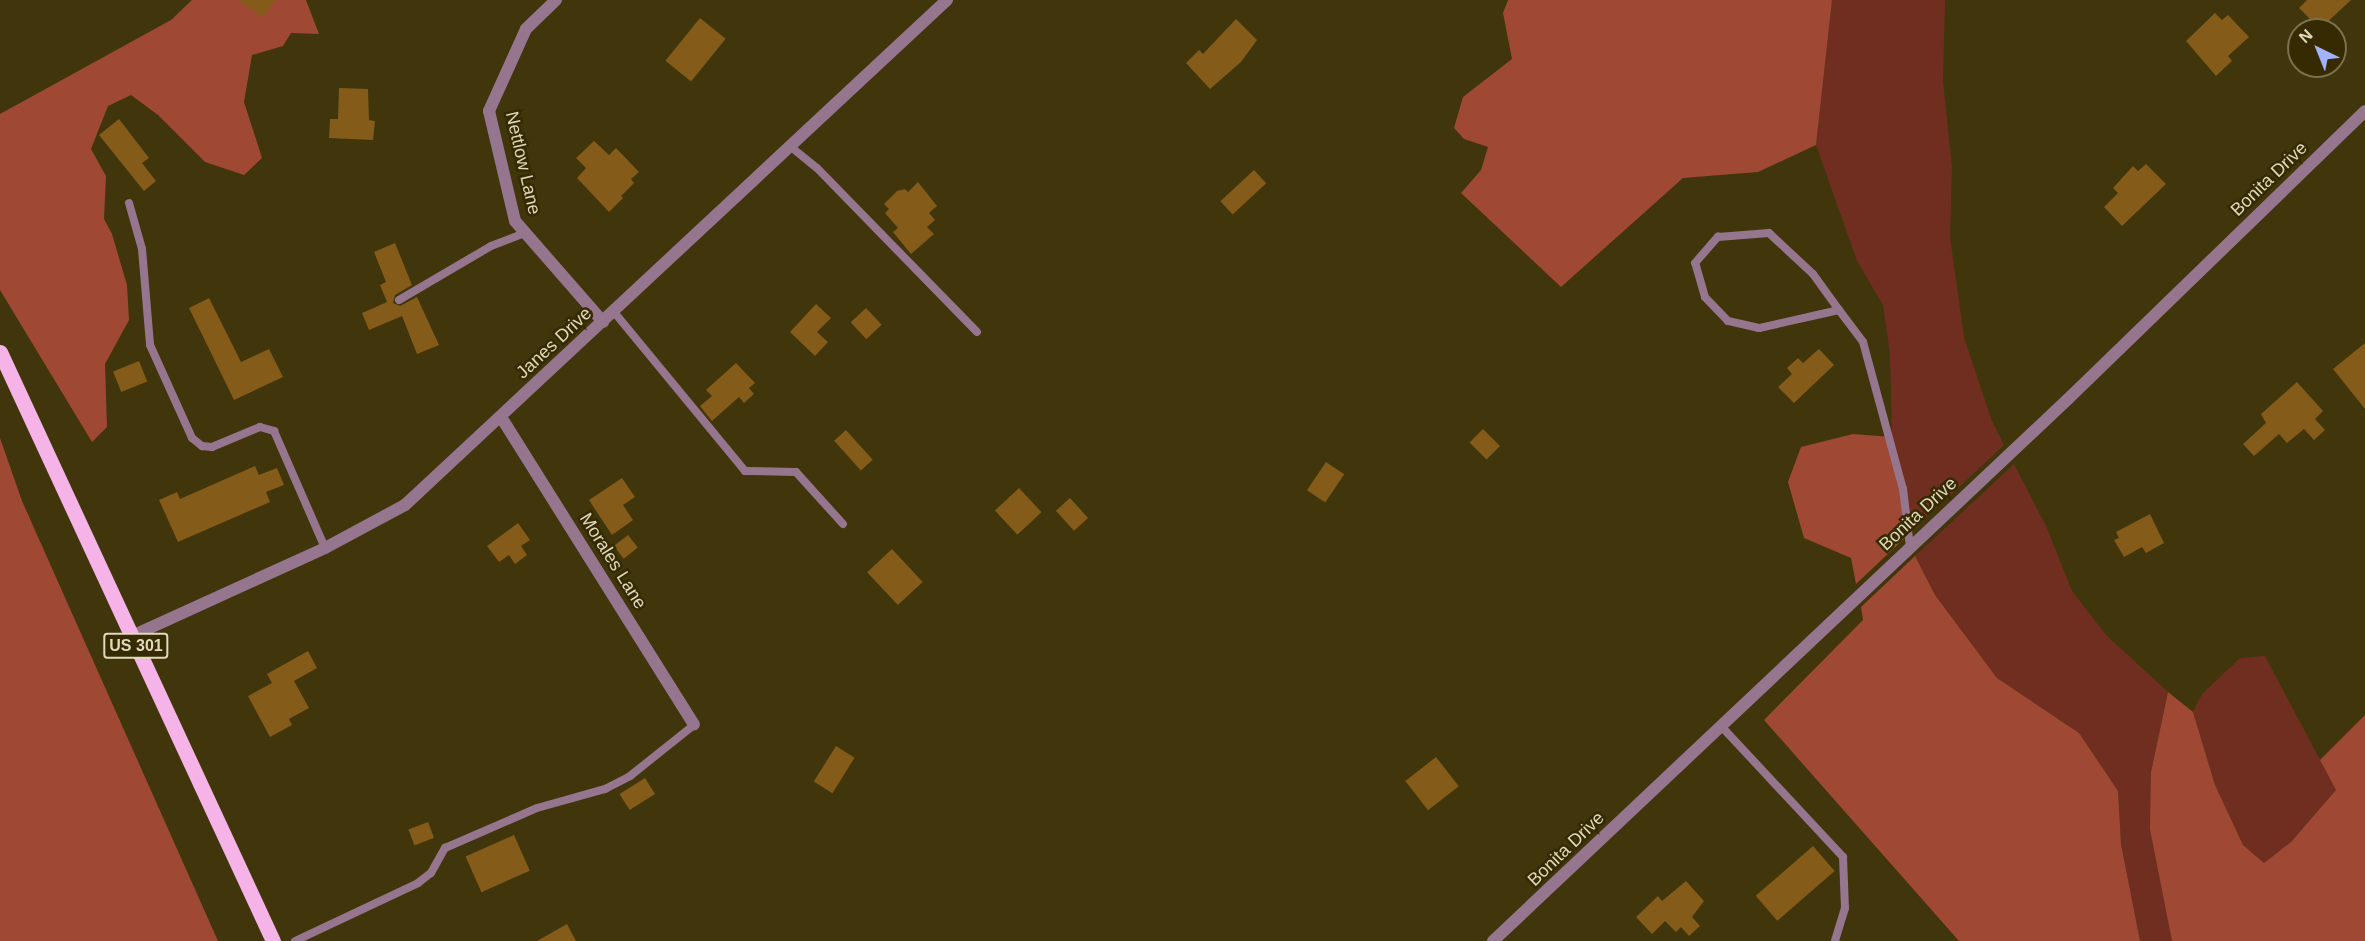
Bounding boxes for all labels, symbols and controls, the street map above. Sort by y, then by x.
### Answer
north arrow [2287,18,2347,78]
text: N [2296,26,2316,46]
street label: Nettlow Lane [501,109,545,217]
street label: Bonita Drive [2226,137,2312,221]
street label: Janes Drive [512,303,596,383]
street label: Bonita Drive [1875,473,1961,555]
street label: Morales Lane [575,509,651,613]
road number: US 301 [103,633,169,659]
street label: Bonita Drive [1523,807,1609,891]

